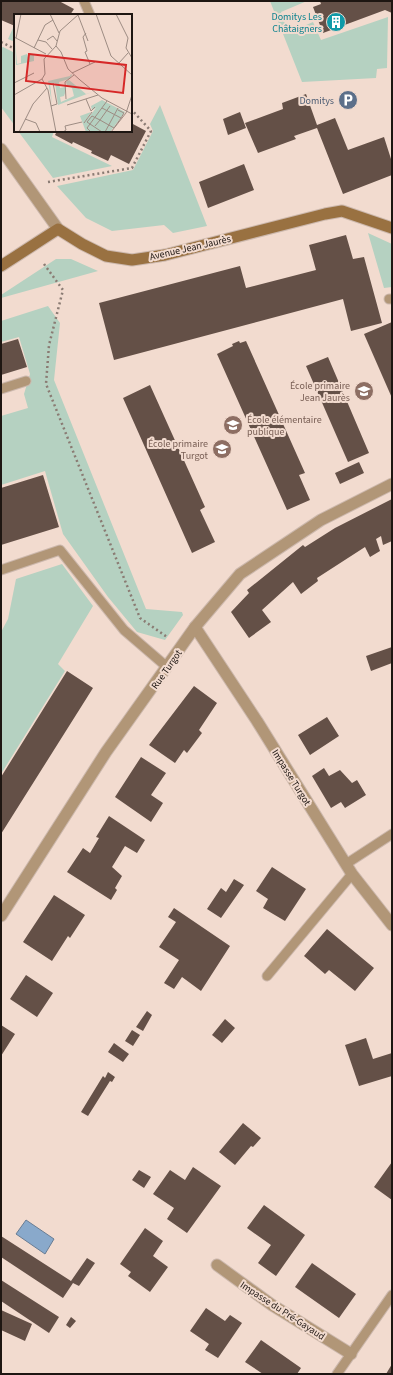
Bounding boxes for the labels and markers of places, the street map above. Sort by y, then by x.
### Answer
place label: Domitys Les Châtaigners [272,10,322,36]
building icon: Domitys Les Châtaigners [325,11,347,33]
parking icon: Domitys [337,89,359,111]
place label: Domitys [299,94,334,108]
place label: École primaire Jean Jaurès [290,379,350,405]
school or university icon: École primaire Jean Jaurès [353,380,375,402]
place label: École élémentaire publique [247,413,322,439]
school or university icon: École élémentaire publique [222,414,244,436]
place label: École primaire Turgot [148,437,209,463]
school or university icon: École primaire Turgot [211,438,233,460]

